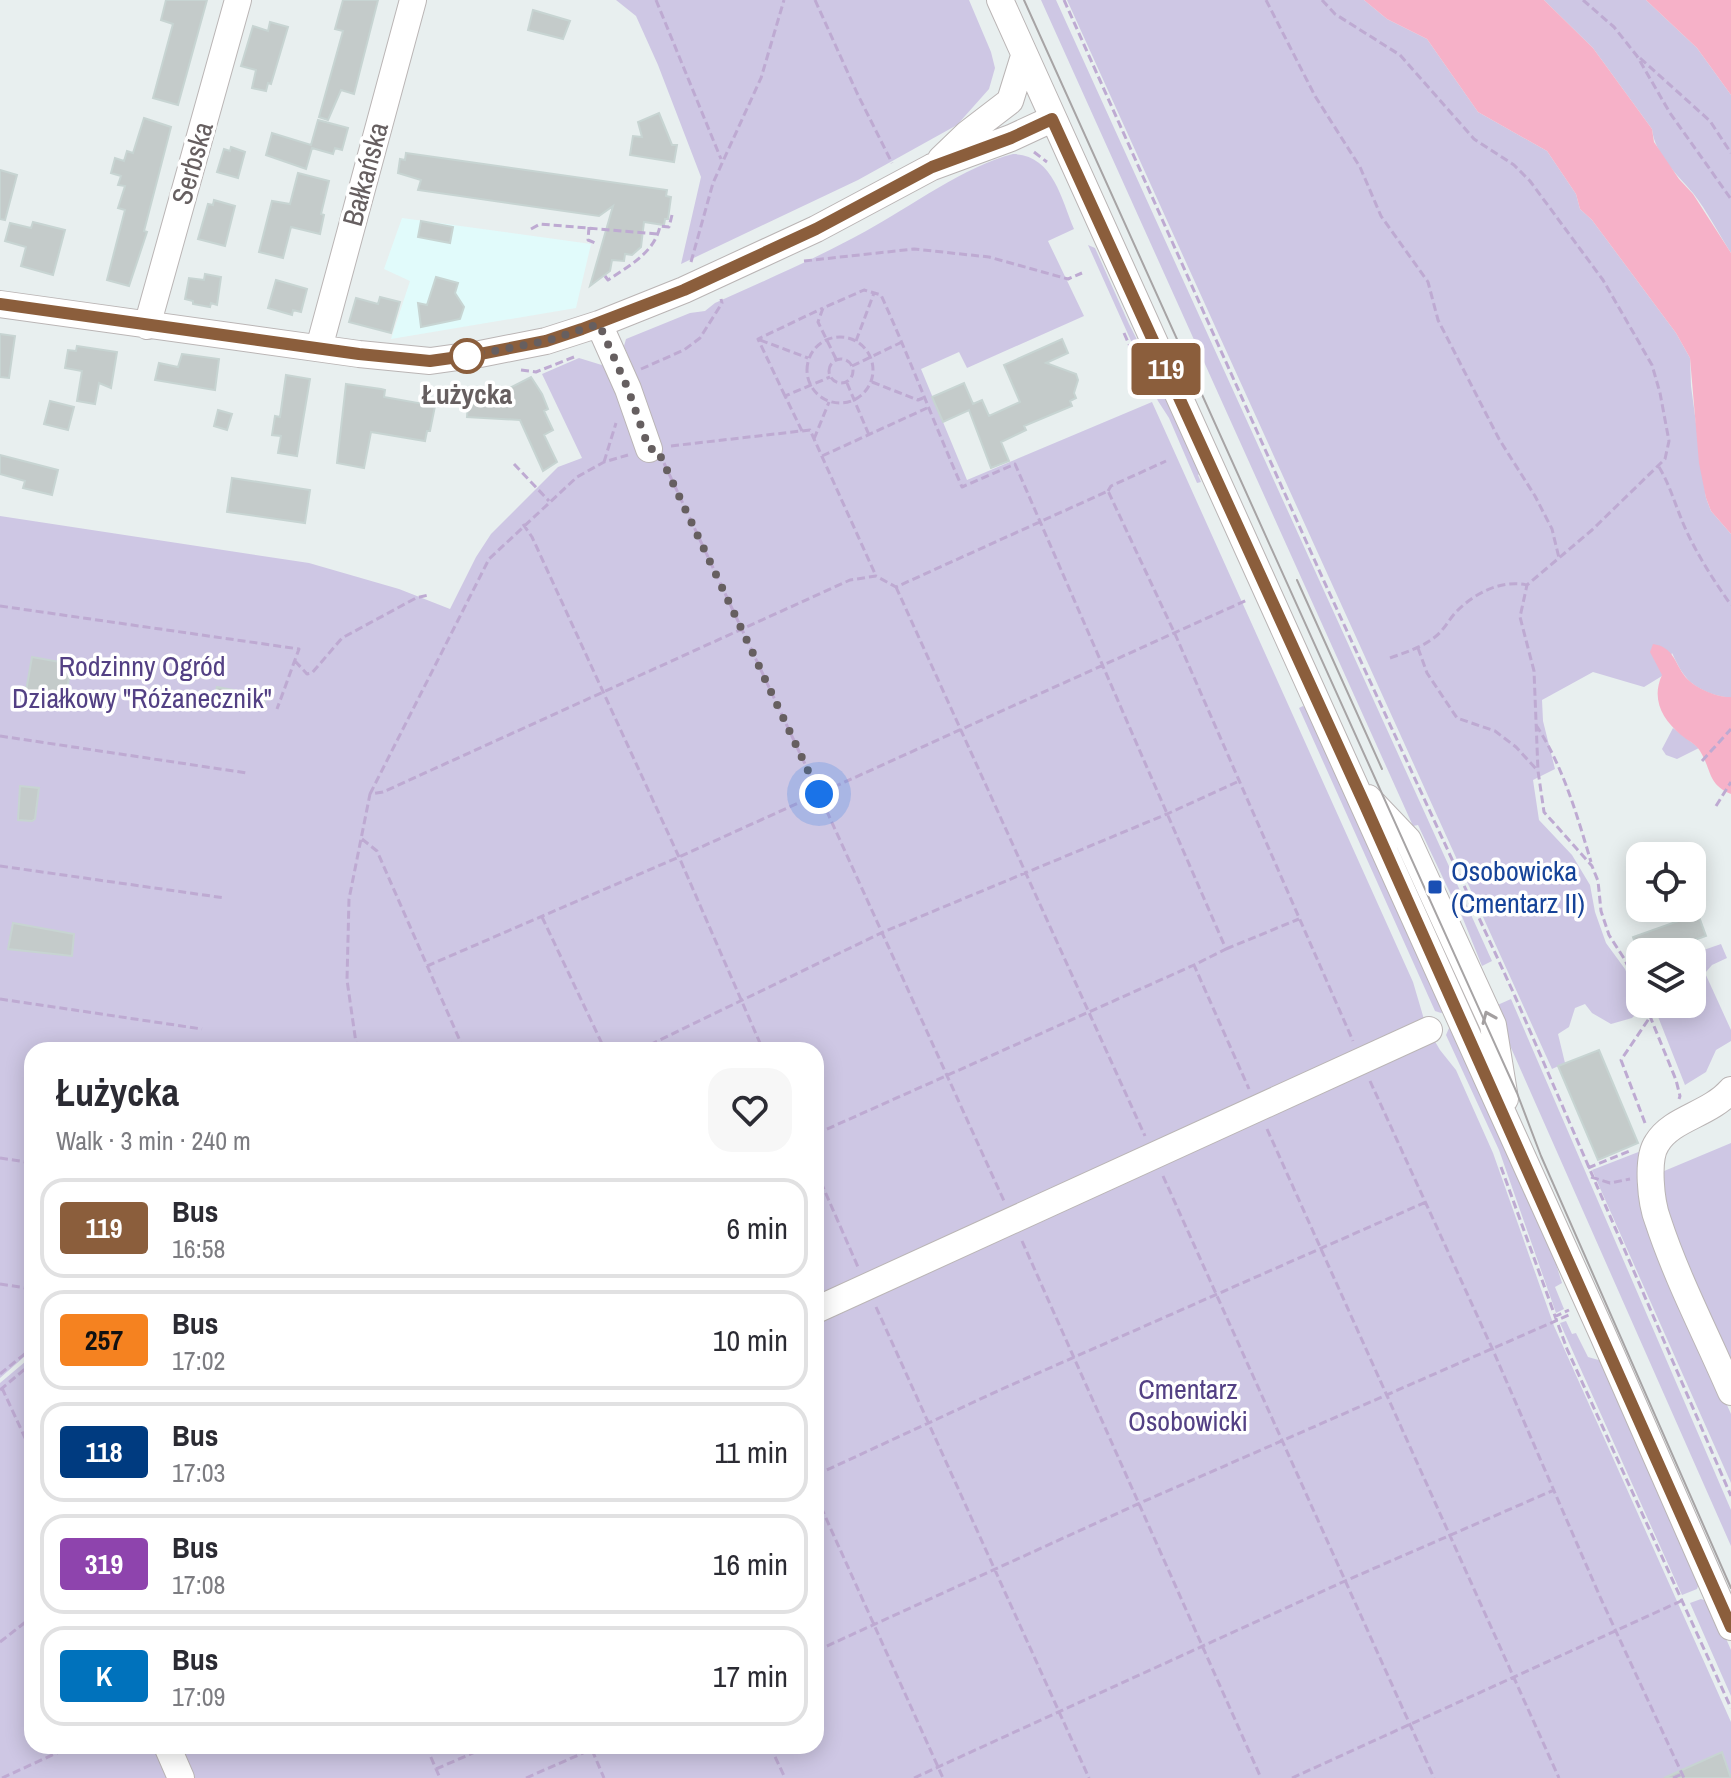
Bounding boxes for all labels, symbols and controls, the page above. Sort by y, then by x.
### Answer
street label: Serbska [162,117,222,209]
street label: Bałkańska [333,118,397,230]
marker: Łużycka [450,339,484,373]
line badge: 119 [1120,343,1212,395]
text: 119 [1147,350,1185,388]
place label: Łużycka [422,375,513,413]
park label: Rodzinny Ogród Działkowy "Różanecznik" [12,647,272,717]
your location [799,774,839,814]
map controls [1626,842,1706,1018]
button: locate [1626,842,1706,922]
place label: Osobowicka (Cmentarz II) [1451,852,1585,922]
marker: Osobowicka (Cmentarz II) [1426,878,1444,896]
button: layers [1626,938,1706,1018]
one-way arrow [1482,1011,1498,1025]
text: Łużycka [56,1067,179,1118]
button: heart [708,1068,792,1152]
text: Walk · 3 min · 240 m [56,1123,251,1158]
text: Bus [172,1191,218,1231]
text: 6 min [726,1208,788,1248]
text: 119 [85,1209,123,1247]
text: 16:58 [172,1231,225,1266]
text: Bus [172,1303,218,1343]
text: 10 min [713,1320,788,1360]
text: 257 [85,1321,123,1359]
text: 17:02 [172,1343,225,1378]
park label: Cmentarz Osobowicki [1128,1370,1248,1440]
text: Bus [172,1415,218,1455]
text: 11 min [715,1432,788,1472]
text: 118 [85,1433,123,1471]
text: 17:03 [172,1455,225,1490]
text: Bus [172,1527,218,1567]
text: 16 min [713,1544,788,1584]
text: 319 [85,1545,123,1583]
text: 17:08 [172,1567,225,1602]
text: Bus [172,1639,218,1679]
text: 17 min [713,1656,788,1696]
text: K [96,1657,112,1695]
text: 17:09 [172,1679,225,1714]

